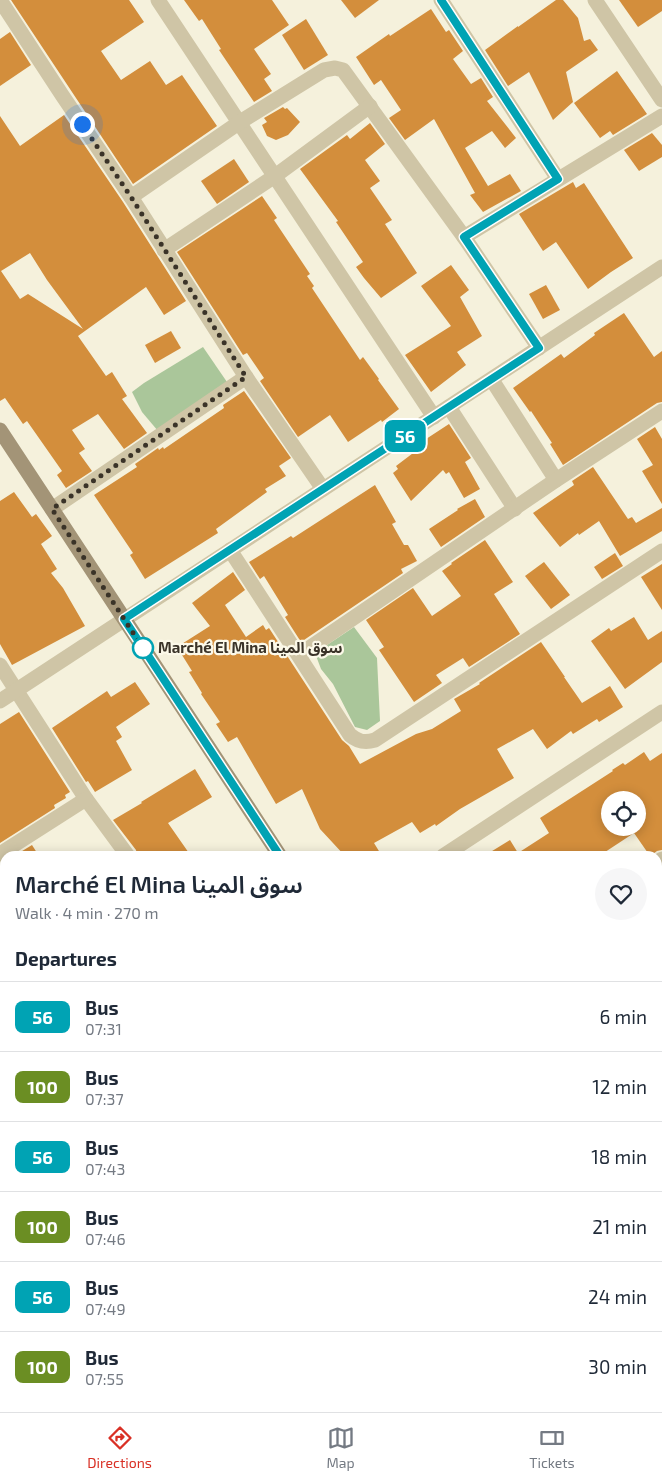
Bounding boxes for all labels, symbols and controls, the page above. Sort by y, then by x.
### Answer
your location [70,112,95,137]
line badge: 56 [382,420,428,452]
text: 56 [395,425,415,447]
marker: Marché El Mina سوق المينا [132,637,154,659]
place label: Marché El Mina سوق المينا [158,638,342,657]
map controls [601,791,646,836]
button: locate [601,791,646,836]
button: heart [595,868,647,920]
text: Marché El Mina سوق المينا [15,869,303,898]
text: Walk · 4 min · 270 m [15,903,158,922]
text: Departures [15,947,117,970]
text: Bus [85,996,119,1019]
text: 6 min [599,1005,647,1028]
text: 56 [32,1006,53,1028]
text: 07:31 [85,1019,122,1038]
text: Bus [85,1066,119,1089]
text: 12 min [592,1075,647,1098]
text: 100 [27,1076,58,1098]
text: 07:37 [85,1089,124,1108]
text: Bus [85,1136,119,1159]
text: 18 min [591,1145,647,1168]
text: 56 [32,1146,53,1168]
text: 07:43 [85,1159,125,1178]
text: Bus [85,1206,119,1229]
text: 21 min [592,1215,647,1238]
text: 100 [27,1216,58,1238]
text: 07:46 [85,1229,126,1248]
text: Bus [85,1276,119,1299]
text: 24 min [588,1285,647,1308]
text: 56 [32,1286,53,1308]
text: 07:49 [85,1299,126,1318]
text: Bus [85,1346,119,1369]
text: 30 min [588,1355,647,1378]
text: 100 [27,1356,58,1378]
text: 07:55 [85,1369,124,1388]
tab: Directions [87,1424,152,1471]
tab: Map [327,1424,355,1471]
tab: Tickets [529,1424,575,1471]

